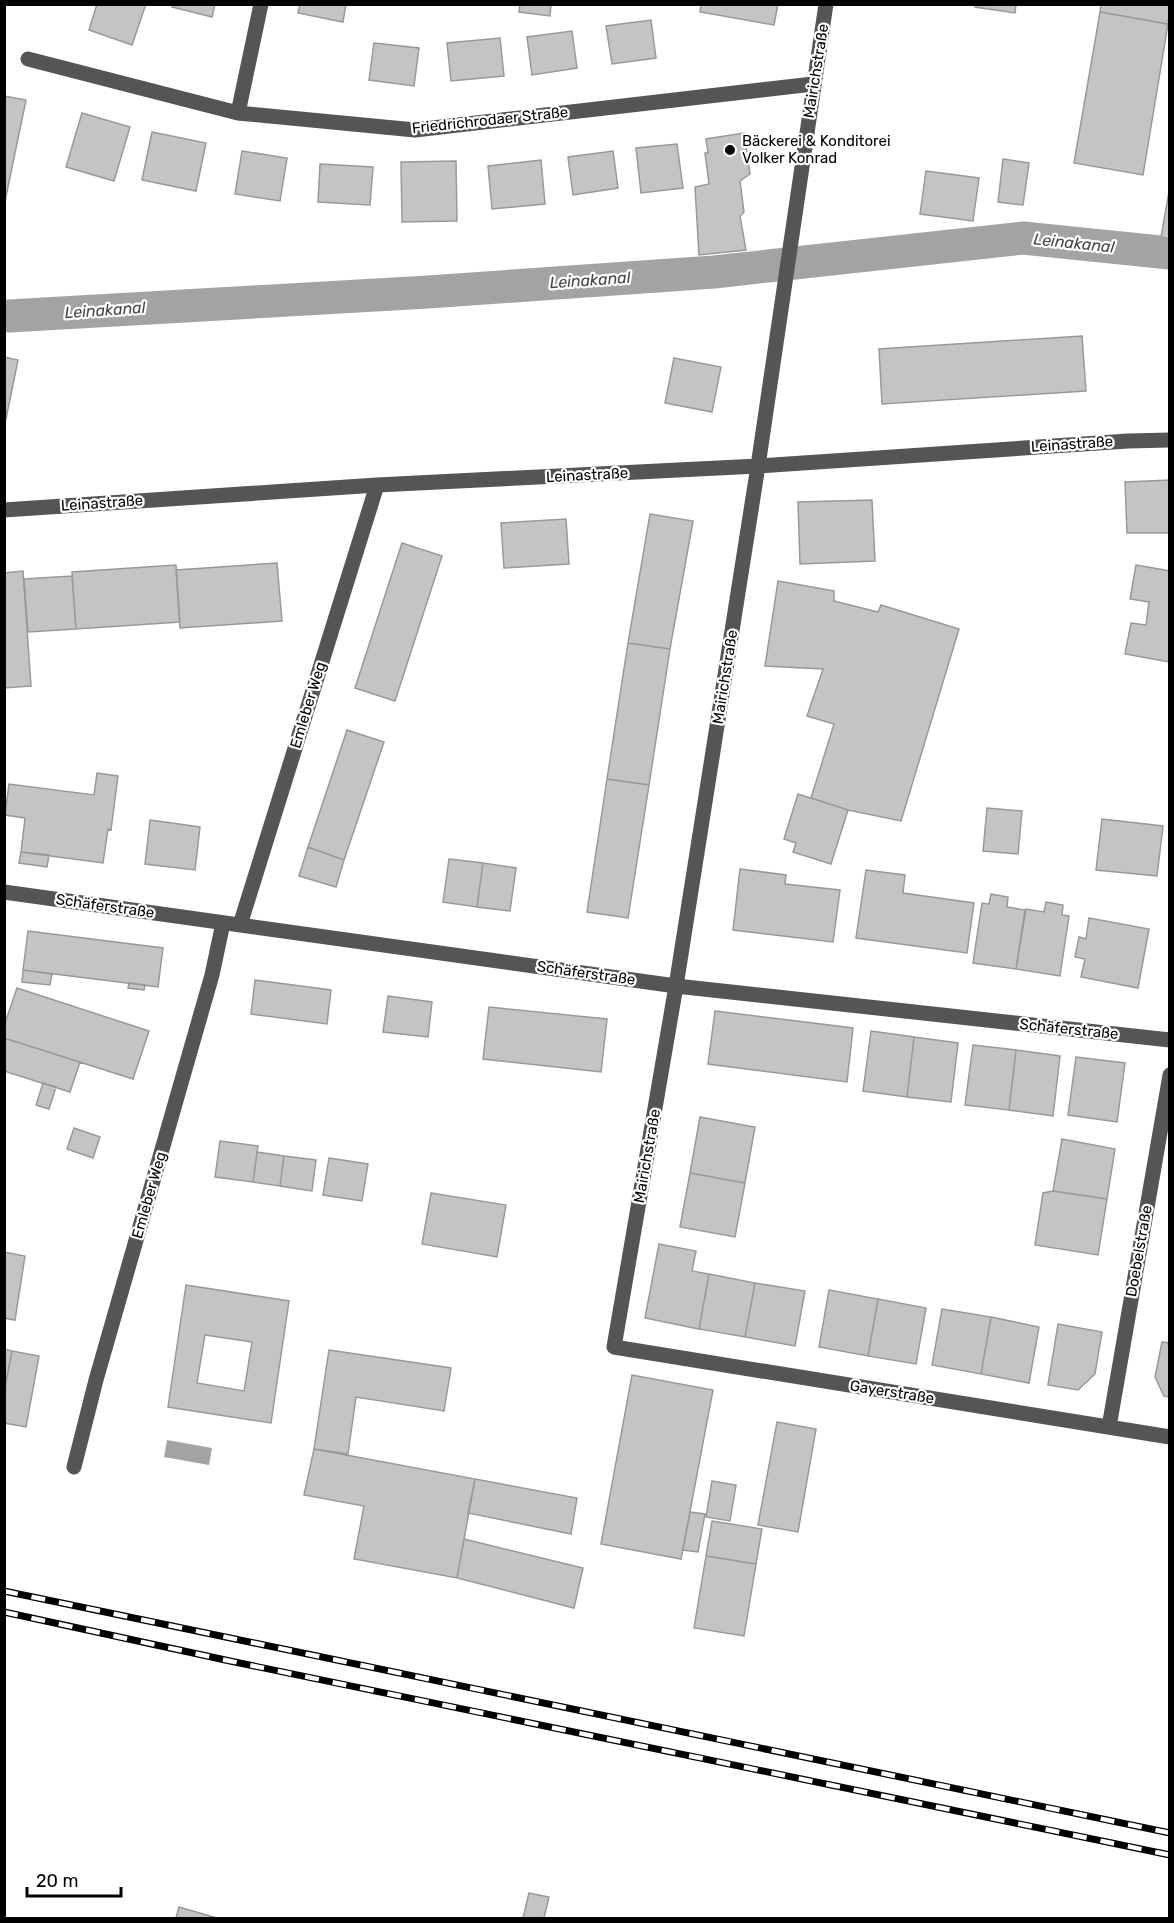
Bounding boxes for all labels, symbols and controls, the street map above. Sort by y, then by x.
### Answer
street label: Mairichstraße [800,23,832,119]
street label: Friedrichrodaer Straße [411,103,569,137]
place label: Bäckerei & Konditorei Volker Konrad [742,132,891,167]
marker: Bäckerei & Konditorei Volker Konrad [723,143,737,157]
water label: Leinakanal [1033,229,1116,257]
water label: Leinakanal [549,268,632,292]
water label: Leinakanal [64,298,147,322]
street label: Leinastraße [1030,432,1114,456]
street label: Leinastraße [545,464,629,486]
street label: Leinastraße [60,491,144,515]
street label: Mairichstraße [709,629,741,725]
street label: Emleber Weg [286,659,330,751]
street label: Schäferstraße [55,890,155,922]
street label: Schäferstraße [536,957,636,989]
street label: Schäferstraße [1019,1015,1119,1043]
street label: Mairichstraße [630,1108,664,1204]
street label: Emleber Weg [128,1149,170,1241]
street label: Doebelstraße [1122,1204,1156,1298]
street label: Gayerstraße [849,1376,935,1408]
scale bar [27,1860,122,1898]
text: 20 m [36,1870,78,1892]

